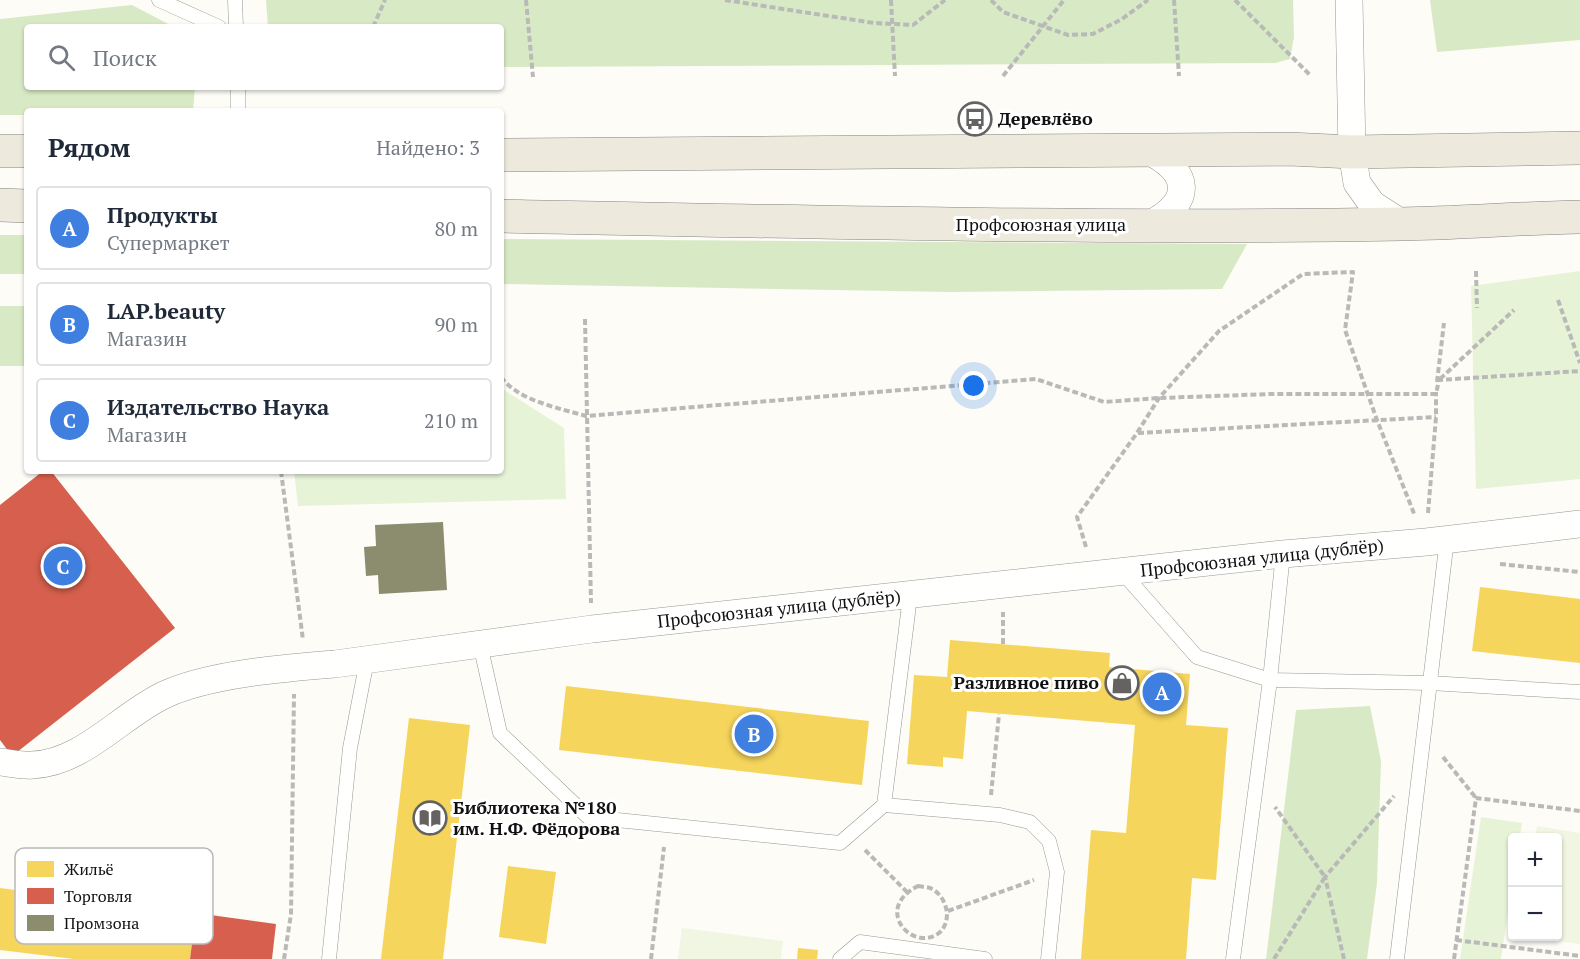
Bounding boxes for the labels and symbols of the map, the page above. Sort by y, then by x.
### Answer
bus stop icon: Деревлёво [957,101,993,137]
place label: Деревлёво [998,106,1093,130]
street label: Профсоюзная улица [956,212,1126,236]
your location [959,371,988,400]
street label: Профсоюзная улица (дублёр) [1139,532,1385,582]
pin: C [44,544,82,588]
street label: Профсоюзная улица (дублёр) [656,583,902,633]
shop icon: Разливное пиво [1104,665,1140,701]
place label: Разливное пиво [954,670,1099,694]
pin: A [1142,670,1182,714]
pin: B [734,712,774,756]
place label: Библиотека №180 им. Н.Ф. Фёдорова [453,795,620,840]
library icon: Библиотека №180 им. Н.Ф. Фёдорова [412,800,448,836]
legend [15,848,213,944]
text: Жильё [64,858,114,880]
text: Торговля [64,885,132,907]
text: Промзона [64,912,139,934]

